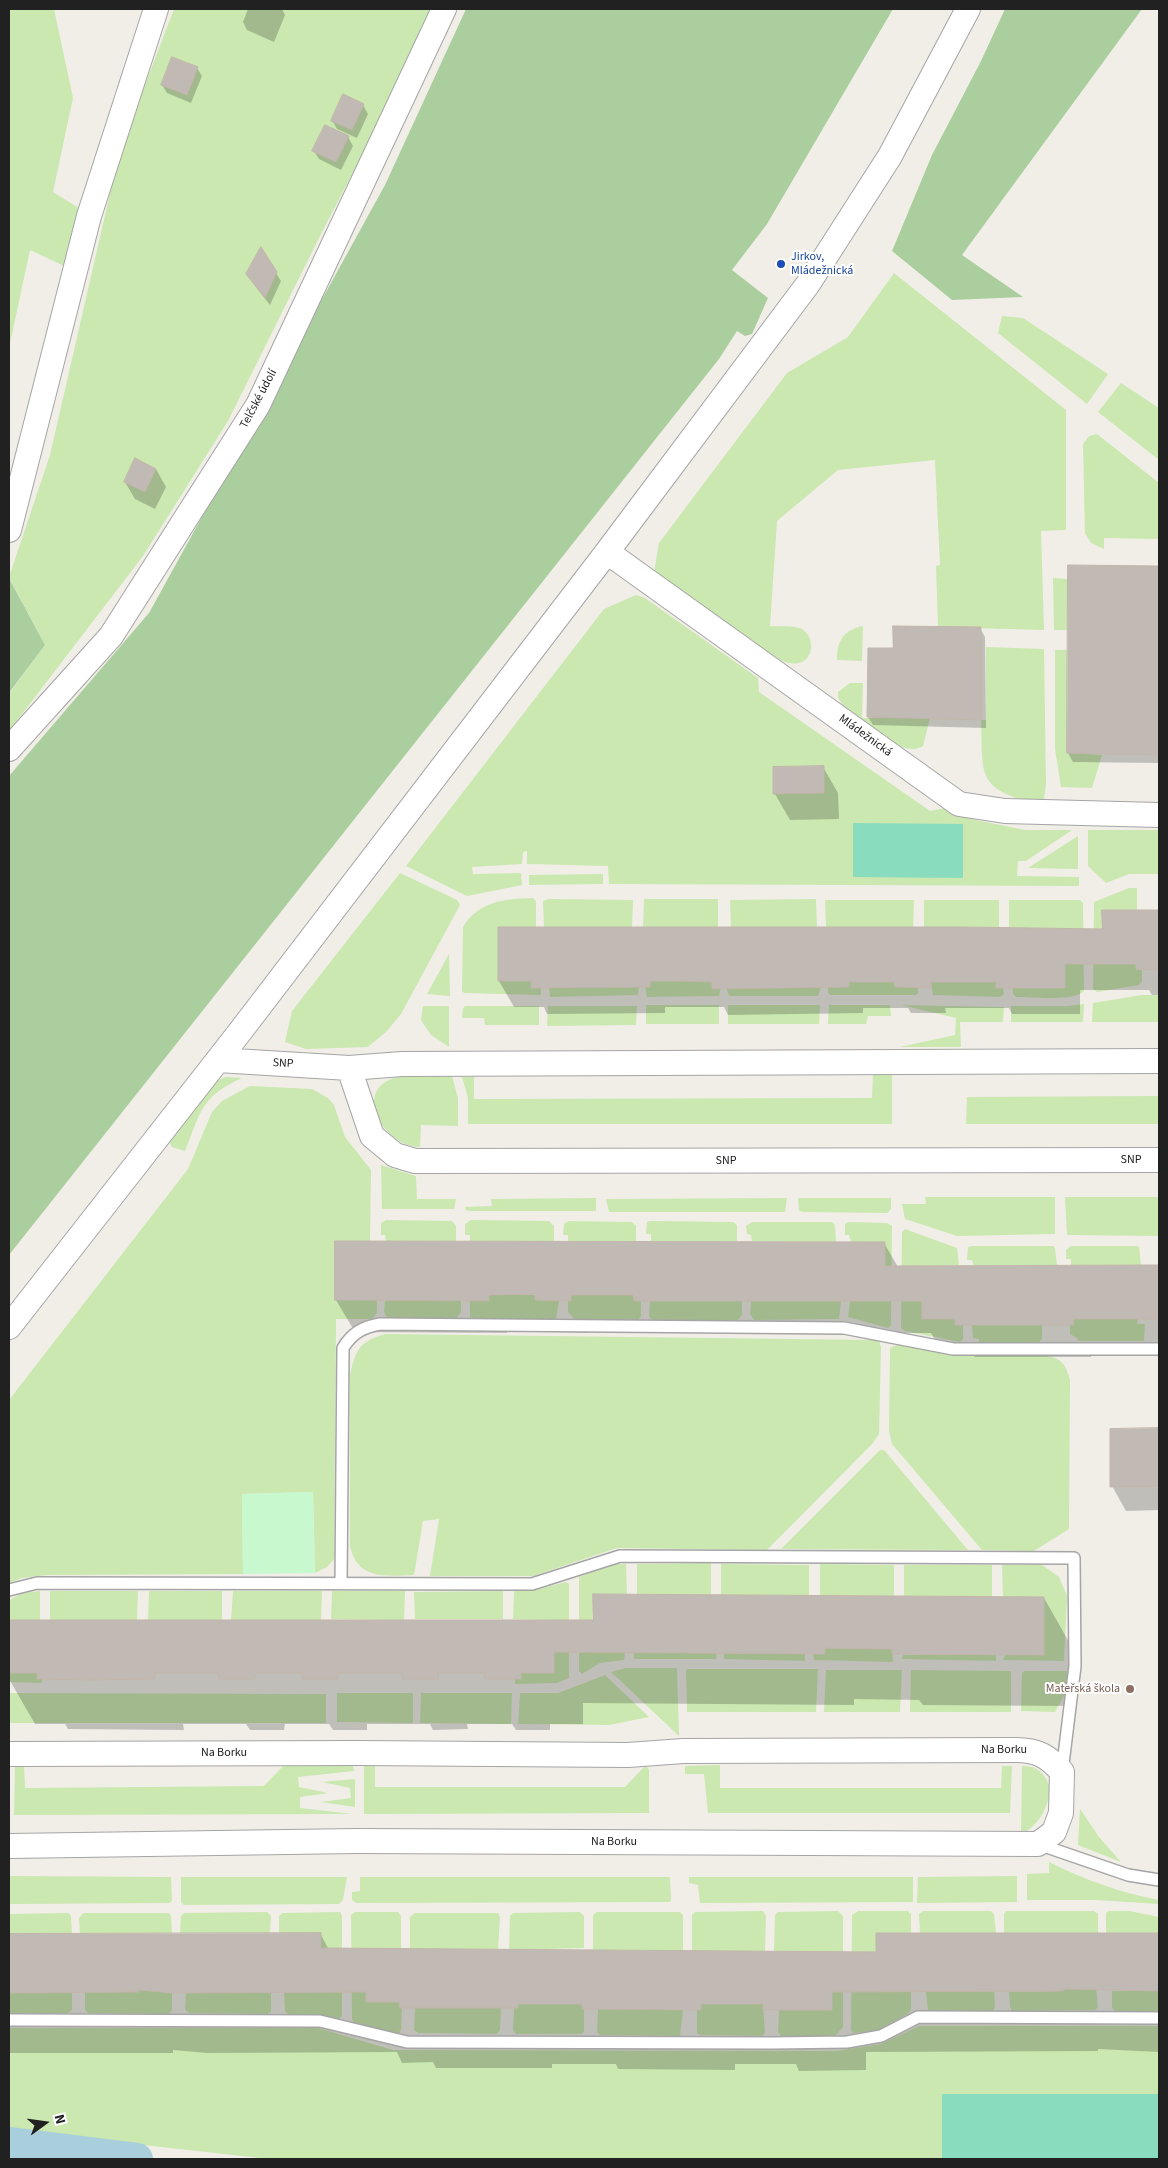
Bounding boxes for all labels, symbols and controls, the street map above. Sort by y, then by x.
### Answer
place label: Jirkov, Mládežnická [791,250,853,278]
marker: Jirkov, Mládežnická [775,258,787,270]
street label: Telčské údolí [237,367,281,431]
street label: Mládežnická [836,712,894,760]
street label: SNP [272,1056,294,1072]
street label: SNP [1121,1153,1141,1167]
street label: SNP [716,1154,736,1168]
place label: Mateřská škola [1046,1682,1120,1696]
marker: Mateřská škola [1124,1683,1136,1695]
street label: Na Borku [981,1743,1027,1757]
street label: Na Borku [201,1746,247,1760]
street label: Na Borku [591,1835,637,1849]
north arrow [20,2098,70,2148]
text: N [49,2112,70,2126]

